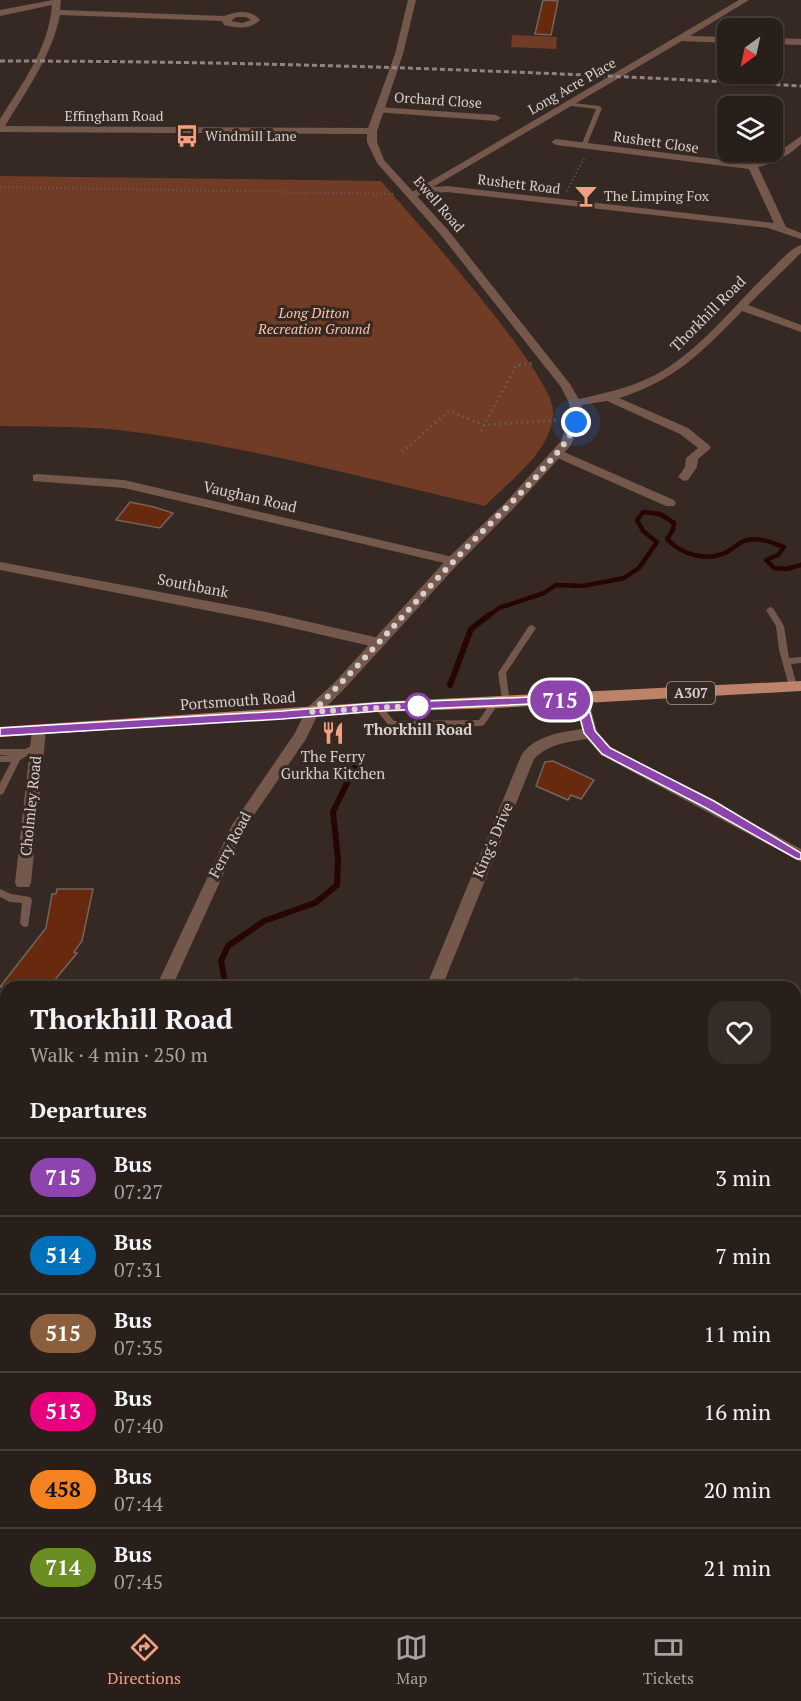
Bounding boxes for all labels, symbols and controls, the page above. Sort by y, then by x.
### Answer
north arrow [717,18,783,84]
map controls [717,18,783,162]
street label: Long Acre Place [524,53,619,118]
street label: Orchard Close [393,87,483,112]
button: layers [717,96,783,162]
street label: Effingham Road [64,106,164,125]
bus stop icon: Windmill Lane [174,123,200,149]
place label: Windmill Lane [205,126,297,145]
street label: Rushett Close [612,126,700,157]
street label: Rushett Road [477,169,562,198]
street label: Ewell Road [410,172,469,236]
bar icon: The Limping Fox [573,183,599,209]
place label: The Limping Fox [604,186,710,205]
street label: Thorkhill Road [665,271,749,355]
park label: Long Ditton Recreation Ground [257,303,370,338]
your location [561,407,591,437]
street label: Vaughan Road [201,476,299,517]
street label: Southbank [156,568,231,602]
line badge: 715 [526,680,594,720]
road number: A307 [667,682,715,704]
street label: Portsmouth Road [179,686,296,714]
text: 715 [542,686,578,714]
marker: Thorkhill Road [405,693,431,719]
place label: Thorkhill Road [364,719,472,739]
restaurant icon: The Ferry Gurkha Kitchen [320,720,346,746]
place label: The Ferry Gurkha Kitchen [281,746,385,783]
street label: Cholmley Road [15,755,45,857]
street label: King's Drive [467,799,517,880]
street label: Ferry Road [203,808,255,881]
text: Thorkhill Road [30,1000,233,1037]
button: heart [708,1001,771,1064]
text: Walk · 4 min · 250 m [30,1041,208,1068]
text: Departures [30,1095,147,1124]
text: Bus [114,1149,152,1178]
text: 715 [45,1163,81,1191]
text: 3 min [715,1163,771,1192]
text: 07:27 [114,1178,163,1205]
text: Bus [114,1227,152,1256]
text: 514 [45,1241,81,1269]
text: 7 min [715,1241,771,1270]
text: 07:31 [114,1256,163,1283]
text: Bus [114,1305,152,1334]
text: 515 [45,1319,81,1347]
text: 11 min [704,1319,771,1348]
text: 07:35 [114,1334,163,1361]
text: Bus [114,1383,152,1412]
text: 513 [45,1397,81,1425]
text: 16 min [704,1397,771,1426]
text: 07:40 [114,1412,163,1439]
text: Bus [114,1461,152,1490]
text: 458 [45,1475,81,1503]
text: 20 min [704,1475,771,1504]
text: 07:44 [114,1490,163,1517]
text: Bus [114,1539,152,1568]
text: 714 [45,1553,81,1581]
text: 21 min [704,1553,771,1582]
text: 07:45 [114,1568,163,1595]
tab: Directions [107,1631,181,1689]
tab: Map [395,1631,428,1689]
tab: Tickets [643,1631,694,1689]

